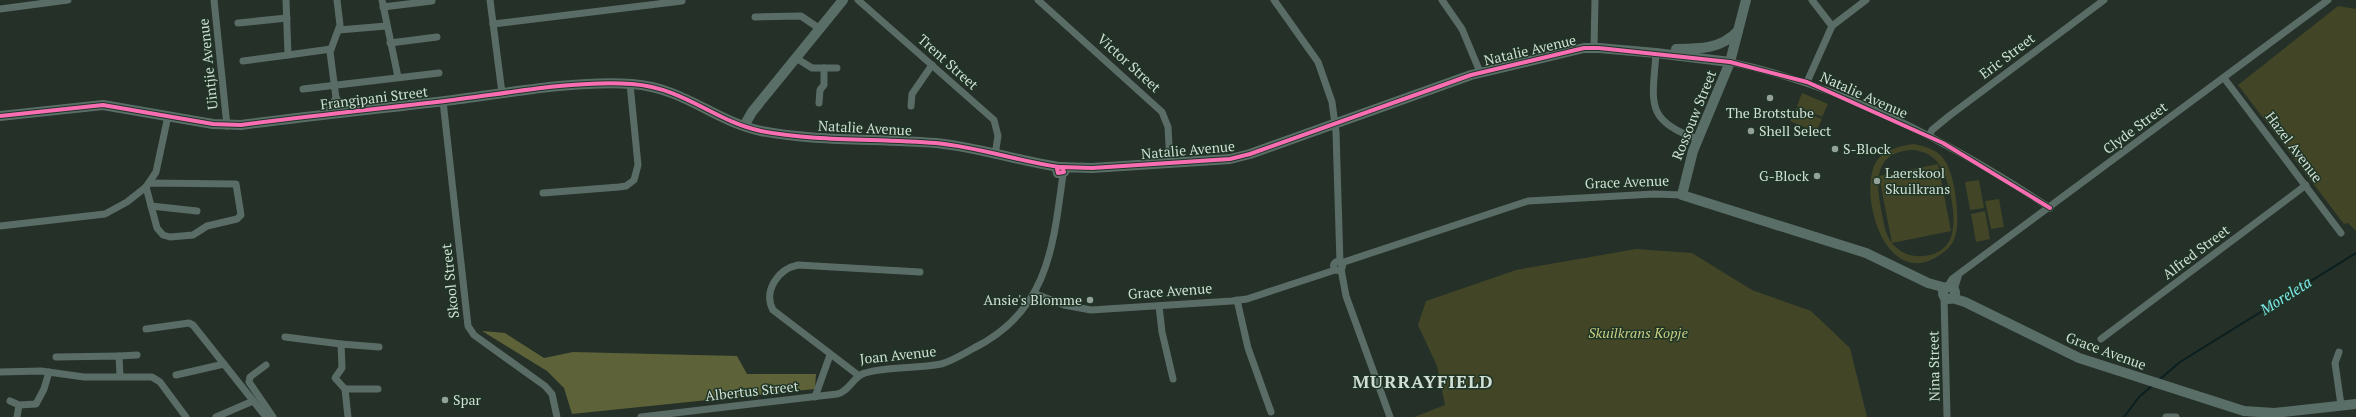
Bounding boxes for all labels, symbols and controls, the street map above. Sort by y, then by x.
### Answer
street label: Uintjie Avenue [193,18,222,110]
street label: Eric Street [1975,28,2039,83]
street label: Trent Street [914,29,983,94]
street label: Victor Street [1093,29,1166,97]
street label: Natalie Avenue [1482,30,1578,69]
street label: Rossouw Street [1667,66,1720,163]
street label: Natalie Avenue [1817,67,1911,122]
street label: Frangipani Street [319,81,430,114]
marker: The Brotstube [1765,93,1775,103]
street label: Clyde Street [2099,97,2171,158]
place label: The Brotstube [1726,103,1814,122]
street label: Hazel Avenue [2261,107,2327,186]
street label: Natalie Avenue [818,116,912,139]
place label: Shell Select [1759,121,1832,140]
marker: Shell Select [1746,126,1756,136]
street label: Natalie Avenue [1140,136,1236,163]
place label: S-Block [1843,139,1892,158]
marker: S-Block [1830,144,1840,154]
place label: Laerskool Skuilkrans [1885,163,1950,198]
place label: G-Block [1759,166,1810,185]
street label: Grace Avenue [1584,171,1669,192]
marker: G-Block [1812,171,1822,181]
marker: Laerskool Skuilkrans [1872,176,1882,186]
street label: Alfred Street [2158,220,2234,283]
street label: Skool Street [436,242,463,319]
water label: Moreleta [2255,272,2315,319]
street label: Grace Avenue [1127,278,1213,303]
place label: Ansie's Blomme [983,290,1082,309]
marker: Ansie's Blomme [1085,295,1095,305]
park label: Skuilkrans Kopje [1588,323,1688,342]
street label: Grace Avenue [2063,327,2149,374]
street label: Nina Street [1923,330,1944,401]
street label: Joan Avenue [859,341,937,368]
district label: MURRAYFIELD [1352,369,1494,393]
street label: Albertus Street [704,376,800,405]
place label: Spar [453,390,481,409]
marker: Spar [440,395,450,405]

